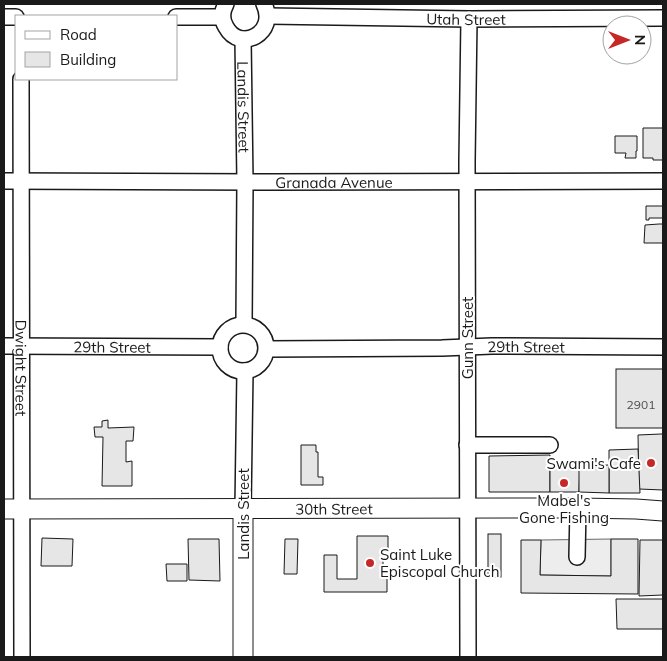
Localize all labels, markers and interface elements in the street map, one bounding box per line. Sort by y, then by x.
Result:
street label: Utah Street [426,9,506,29]
legend [15,15,178,80]
north arrow [602,15,652,65]
text: Road [60,25,97,44]
text: N [631,35,649,45]
text: Building [60,50,116,69]
street label: Landis Street [234,61,254,153]
street label: Granada Avenue [275,172,393,191]
street label: Gunn Street [458,297,477,379]
street label: Dwight Street [12,320,31,416]
street label: 29th Street [487,336,565,356]
street label: 29th Street [73,337,151,356]
house number: 2901 [627,397,655,412]
place label: Swami's Cafe [546,454,641,473]
marker: Swami's Cafe [645,457,657,469]
street label: Landis Street [234,468,253,560]
marker: Mabel's Gone Fishing [558,477,570,489]
place label: Mabel's Gone Fishing [519,491,609,527]
street label: 30th Street [295,499,373,518]
place label: Saint Luke Episcopal Church [380,545,499,581]
marker: Saint Luke Episcopal Church [364,557,376,569]

